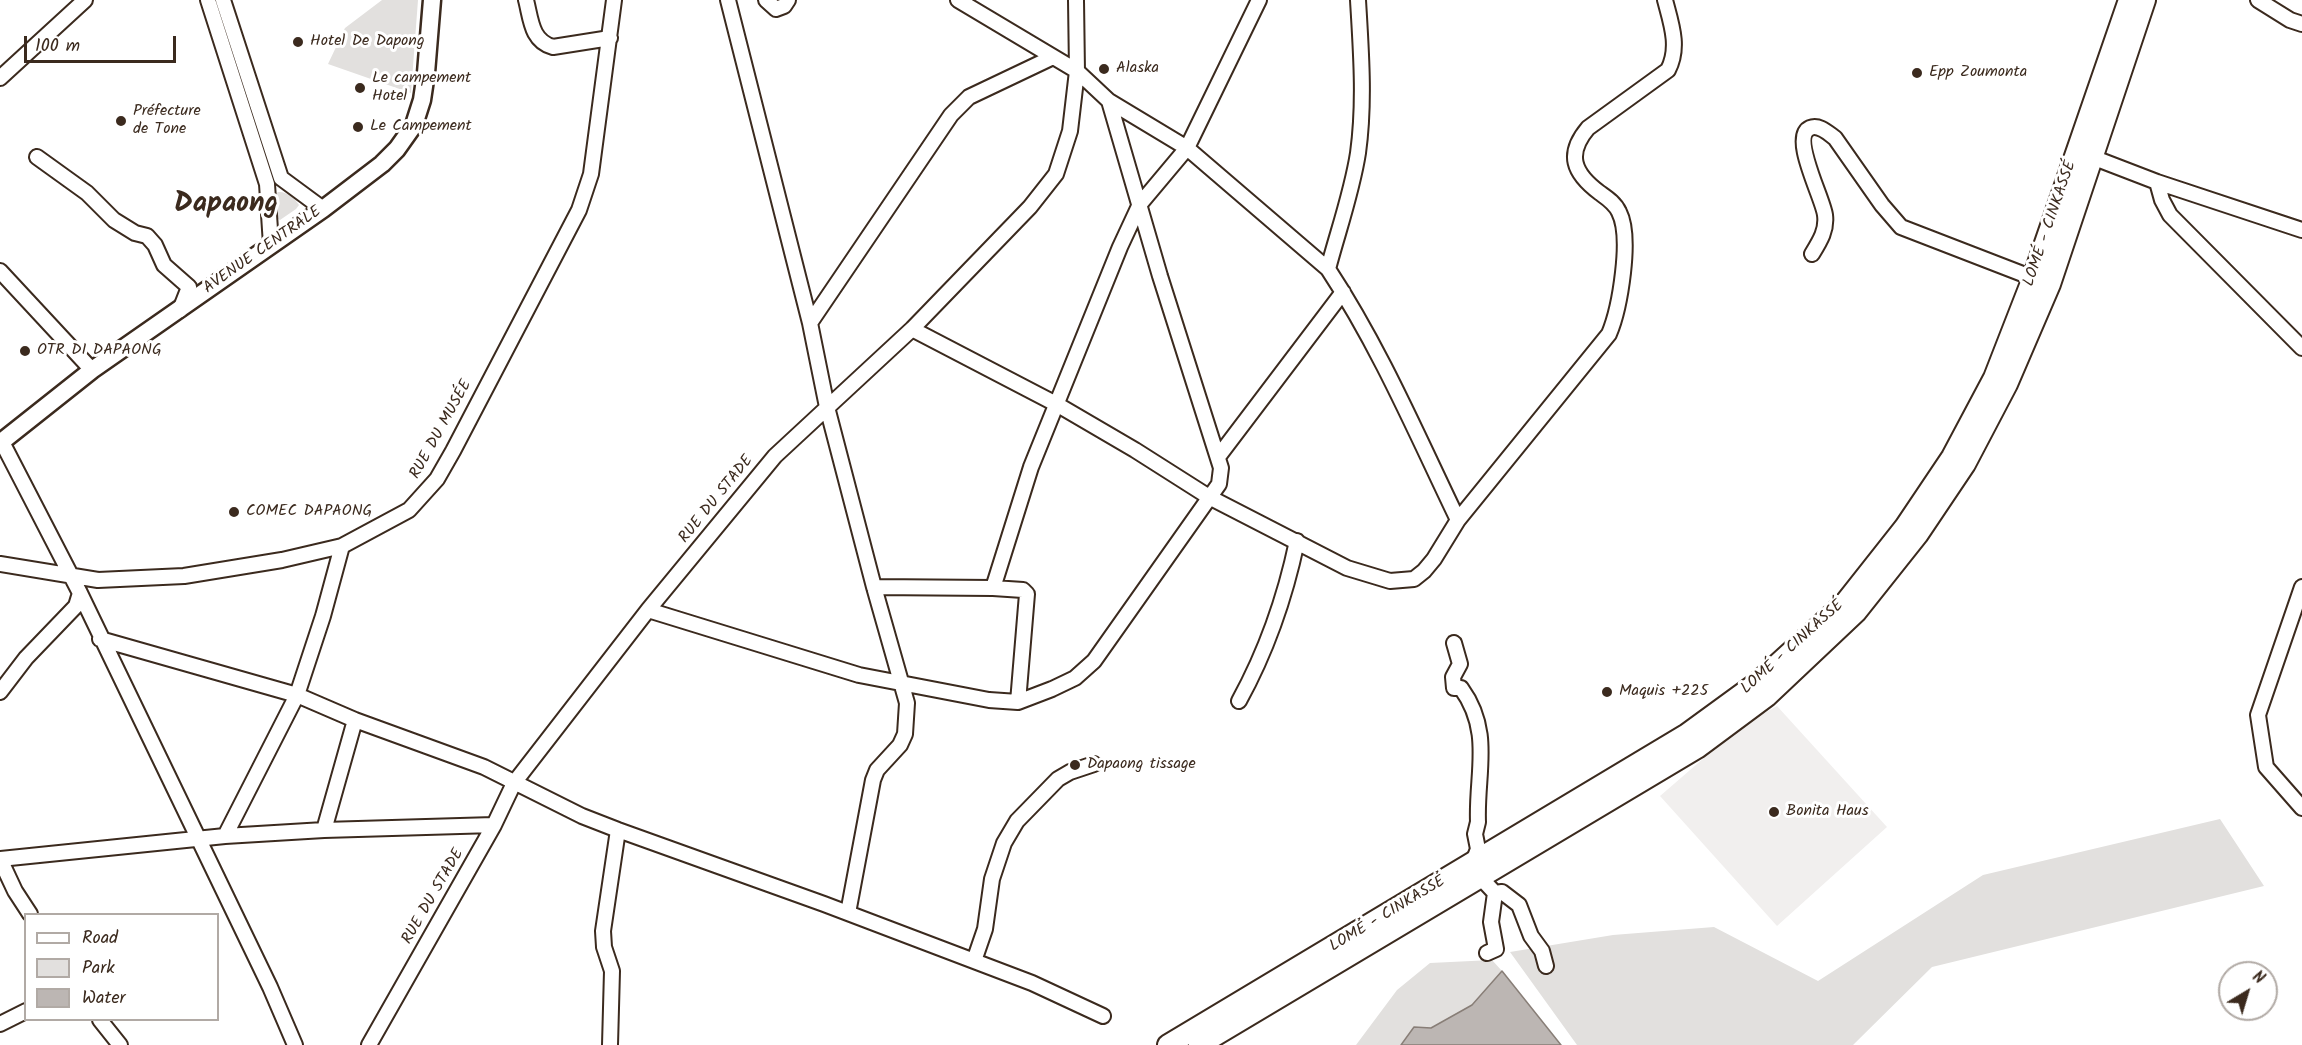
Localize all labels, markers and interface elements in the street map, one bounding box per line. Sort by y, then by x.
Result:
scale bar [27,24,178,62]
text: 100 m [35,32,80,61]
place label: Hotel De Dapong [310,32,424,52]
marker: Hotel De Dapong [291,35,305,49]
place label: Alaska [1116,59,1159,79]
marker: Alaska [1097,62,1111,76]
place label: Epp Zoumonta [1929,63,2027,83]
marker: Epp Zoumonta [1910,66,1924,80]
place label: Le campement Hotel [372,69,471,107]
marker: Le campement Hotel [353,81,367,95]
place label: Préfecture de Tone [133,102,201,140]
marker: Préfecture de Tone [114,114,128,128]
place label: Le Campement [370,117,472,137]
marker: Le Campement [351,120,365,134]
street label: LOMÉ - CINKASSÉ [2020,159,2082,289]
district label: Dapaong [174,189,278,223]
street label: AVENUE CENTRALE [200,203,326,299]
place label: OTR DI DAPAONG [37,341,162,361]
marker: OTR DI DAPAONG [18,344,32,358]
street label: RUE DU MUSÉE [407,377,477,483]
street label: RUE DU STADE [676,452,758,548]
place label: COMEC DAPAONG [246,502,372,522]
marker: COMEC DAPAONG [227,505,241,519]
street label: LOMÉ - CINKASSÉ [1738,597,1848,699]
place label: Maquis +225 [1619,682,1708,702]
marker: Maquis +225 [1600,685,1614,699]
place label: Dapaong tissage [1087,755,1196,775]
marker: Dapaong tissage [1068,758,1082,772]
place label: Bonita Haus [1786,802,1869,822]
marker: Bonita Haus [1767,805,1781,819]
street label: RUE DU STADE [399,846,469,948]
street label: LOMÉ - CINKASSÉ [1327,873,1449,957]
legend [24,913,219,1021]
text: Road [82,924,118,953]
text: Park [82,954,115,983]
north arrow [2218,961,2278,1021]
text: N [2246,965,2270,991]
text: Water [82,984,126,1013]

